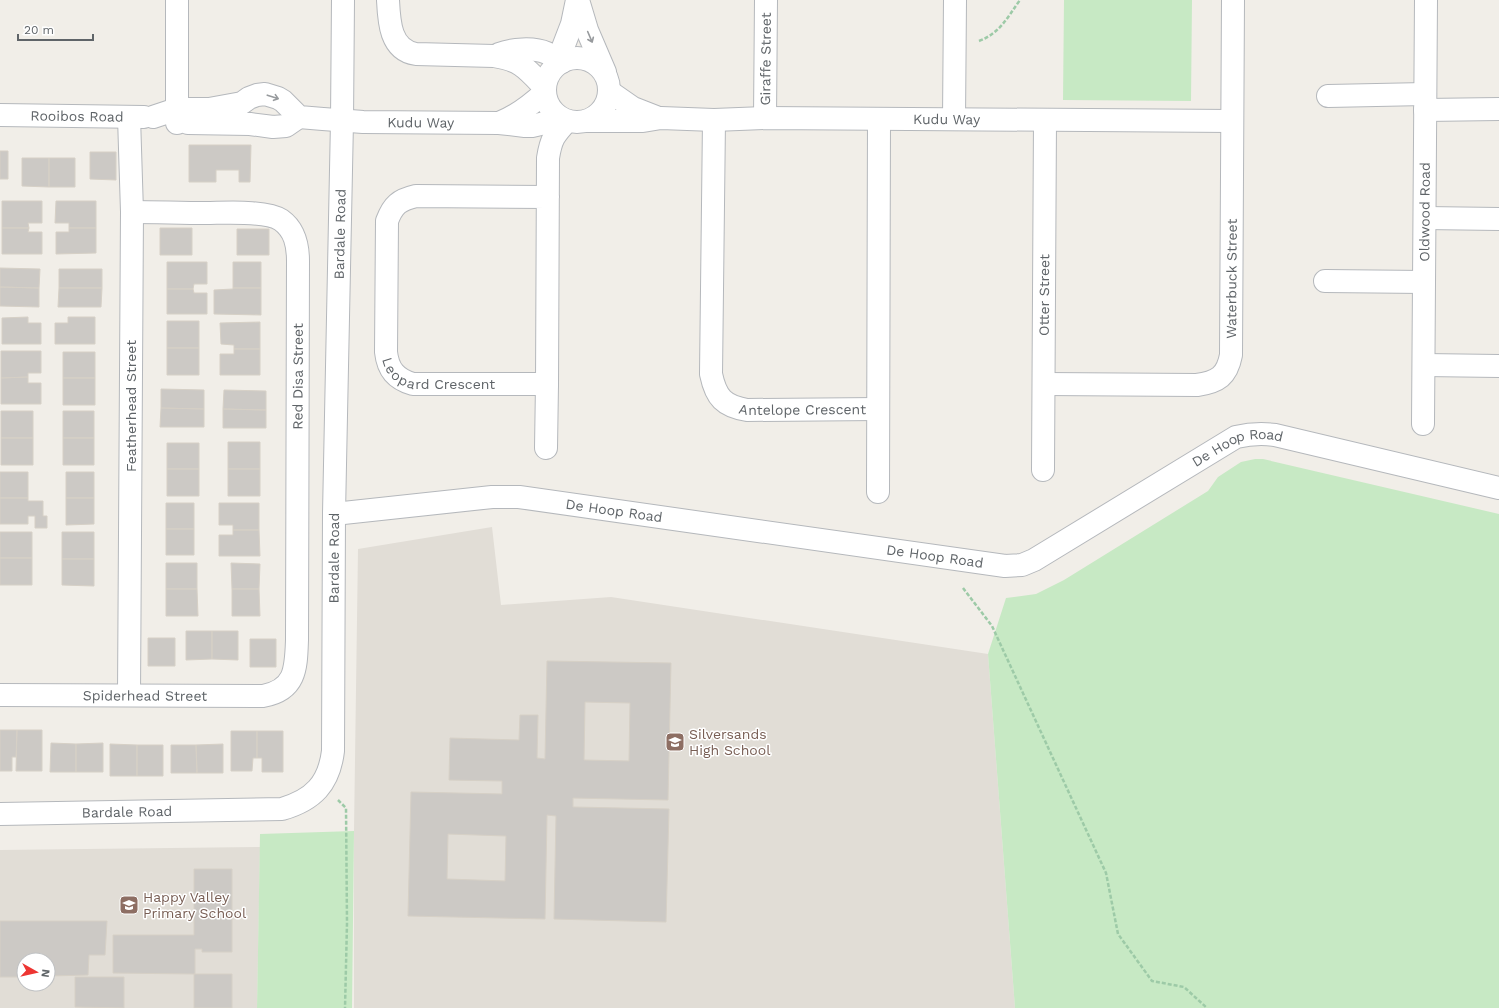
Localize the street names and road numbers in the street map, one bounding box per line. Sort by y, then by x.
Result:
street label: Giraffe Street [757,12,774,106]
street label: Rooibos Road [30,107,124,125]
street label: Kudu Way [913,111,981,127]
street label: Kudu Way [387,114,455,131]
street label: Oldwood Road [1416,162,1433,262]
street label: Bardale Road [331,189,349,280]
street label: Waterbuck Street [1223,219,1240,339]
street label: Otter Street [1036,254,1052,336]
street label: Red Disa Street [290,323,306,430]
street label: Featherhead Street [123,340,139,472]
street label: Leopard Crescent [379,355,495,392]
street label: Antelope Crescent [737,401,866,418]
street label: De Hoop Road [1189,426,1285,470]
street label: De Hoop Road [565,496,664,525]
street label: Bardale Road [326,513,342,603]
street label: De Hoop Road [885,541,984,571]
street label: Spiderhead Street [83,687,207,704]
street label: Bardale Road [82,803,172,821]

